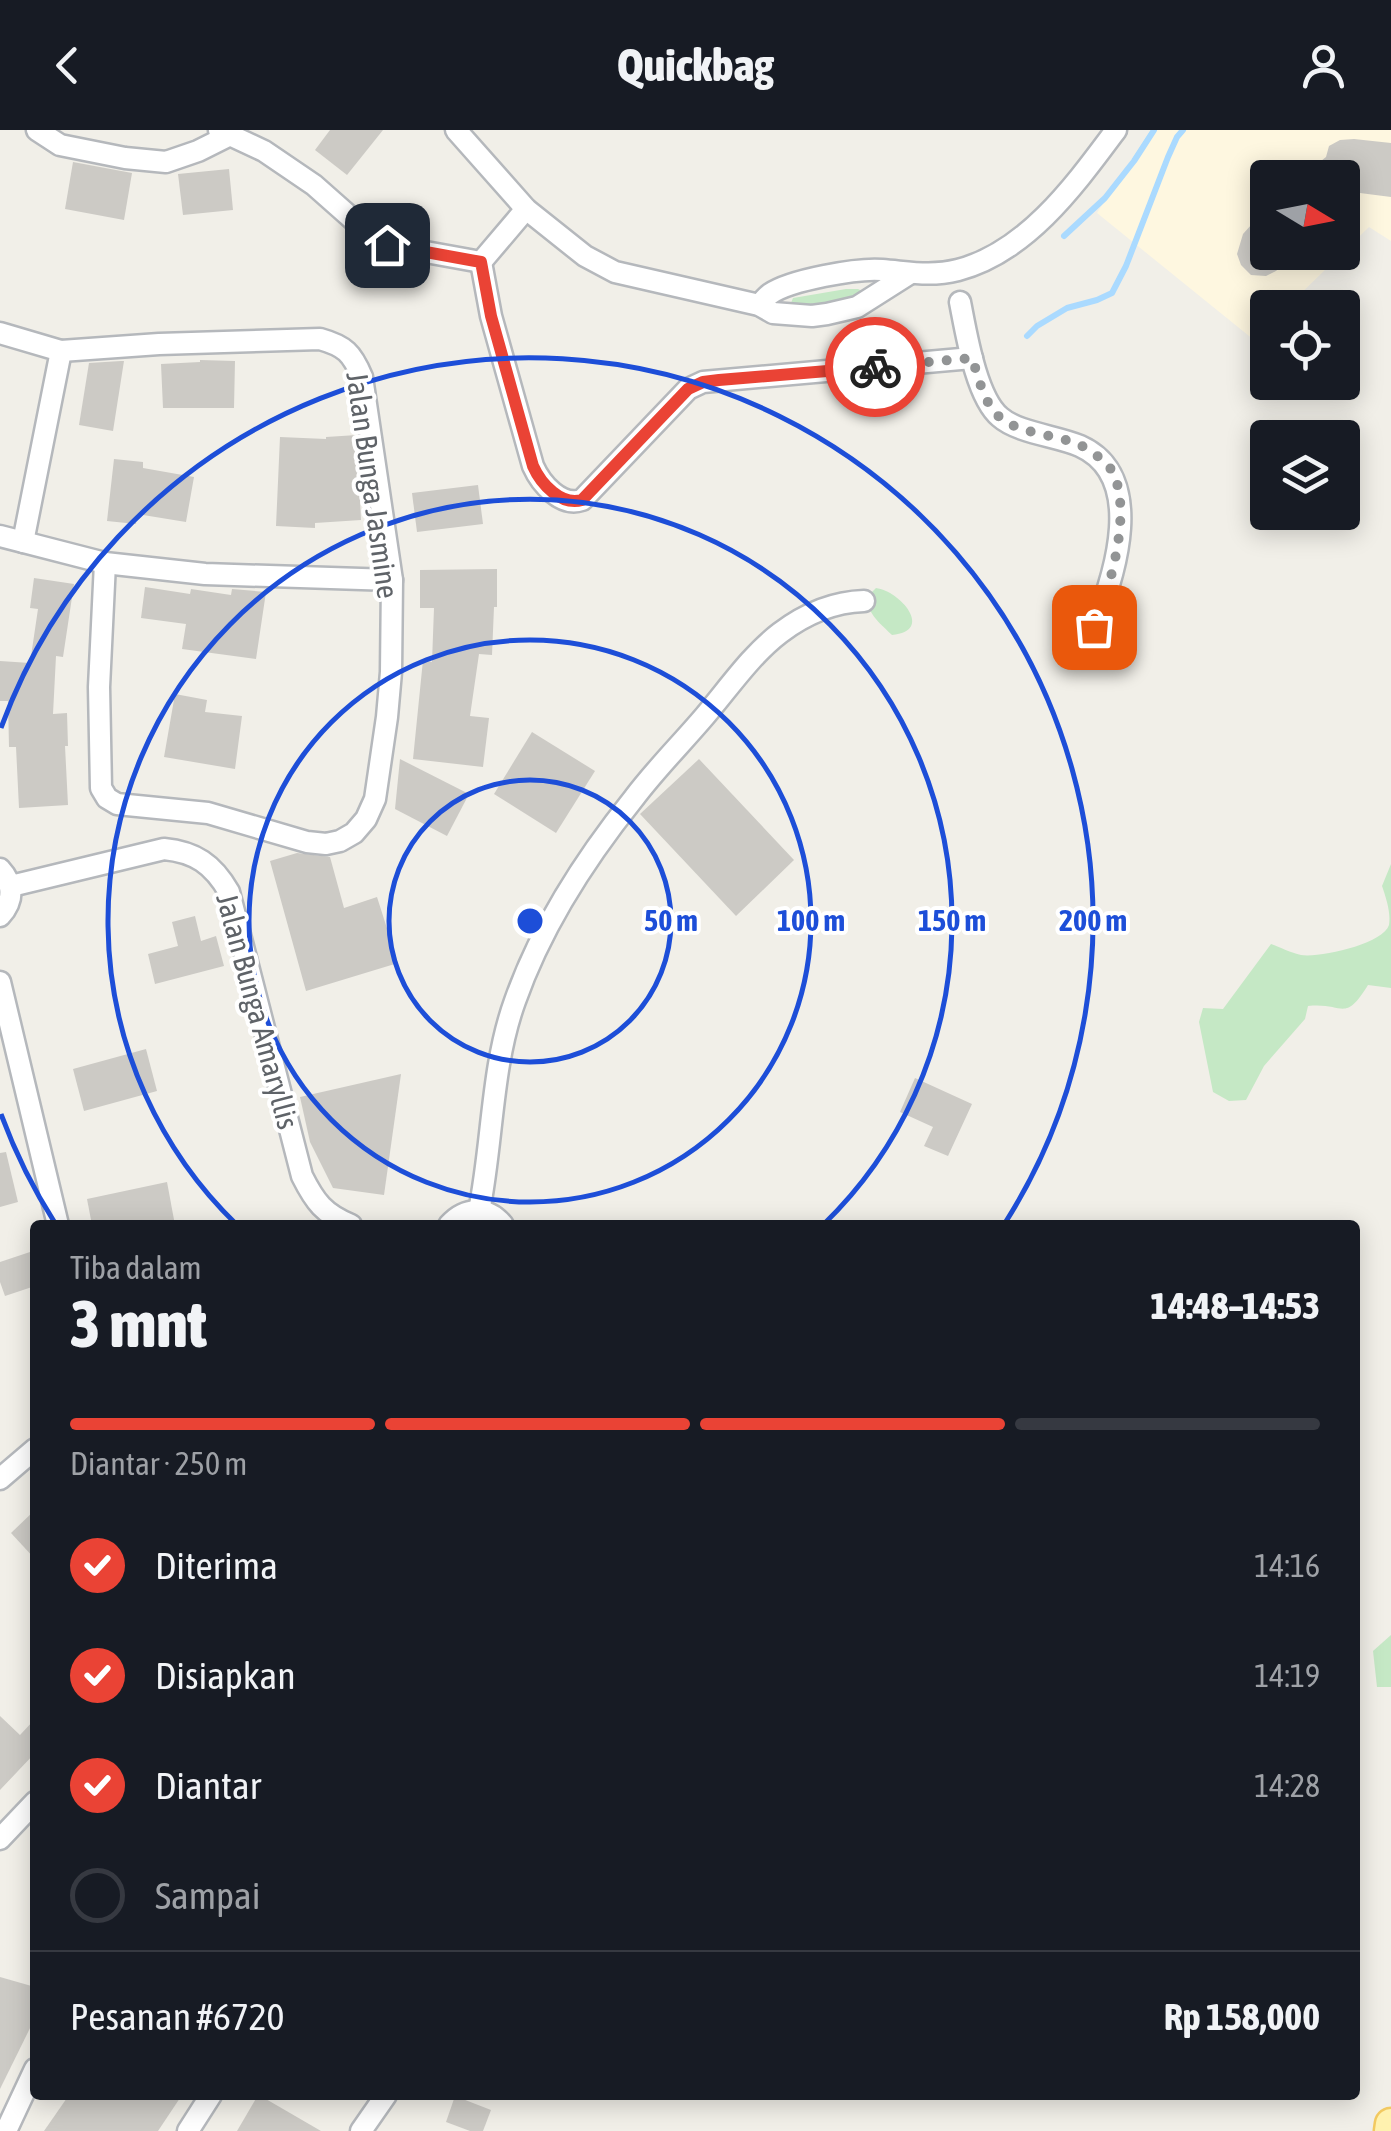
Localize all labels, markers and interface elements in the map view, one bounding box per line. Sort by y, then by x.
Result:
icon: back [40,38,95,93]
icon: person [1296,38,1351,93]
text: Quickbag [617,39,774,91]
north arrow [1250,160,1360,270]
map controls [1250,160,1360,530]
pin [345,203,430,288]
icon: home [360,218,415,273]
button: locate [1250,290,1360,400]
courier [825,317,925,417]
icon: bike [848,340,903,395]
street label: Jalan Bunga Jasmine [340,369,406,601]
button: layers [1250,420,1360,530]
pin [1052,585,1137,670]
icon: bag [1067,600,1122,655]
street label: Jalan Bunga Amaryllis [210,889,306,1133]
centre of rings [512,903,548,939]
text: 50 m [644,903,698,937]
text: 100 m [777,903,845,937]
text: 150 m [918,903,986,937]
text: 200 m [1059,903,1127,937]
text: Tiba dalam [70,1249,202,1286]
text: 14:48–14:53 [1150,1284,1320,1327]
text: 3 mnt [70,1286,207,1361]
text: Diantar · 250 m [70,1445,247,1482]
icon: check [70,1538,125,1593]
text: Diterima [155,1544,278,1587]
text: 14:16 [1254,1547,1320,1584]
icon: check [70,1648,125,1703]
text: Disiapkan [155,1654,296,1697]
text: 14:19 [1254,1657,1320,1694]
icon: check [70,1758,125,1813]
text: Diantar [155,1764,261,1807]
text: 14:28 [1254,1767,1320,1804]
text: Sampai [155,1874,260,1917]
text: Pesanan #6720 [70,1995,284,2038]
text: Rp 158,000 [1164,1995,1320,2038]

